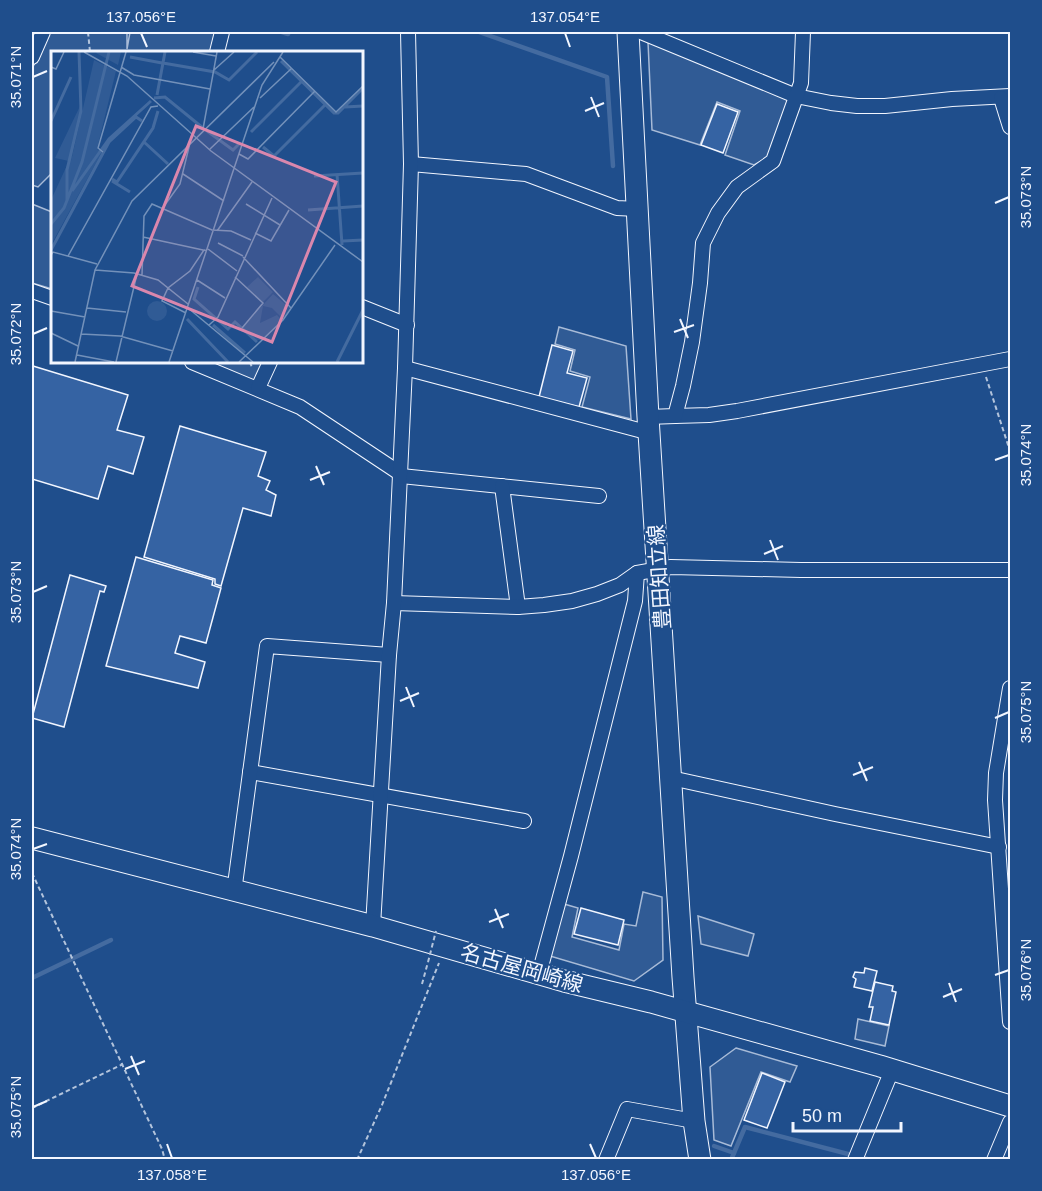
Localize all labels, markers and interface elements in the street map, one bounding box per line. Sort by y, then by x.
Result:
text: 137.056°E [106,8,176,25]
text: 137.054°E [530,8,600,25]
text: 35.071°N [7,46,24,108]
inset map [51,51,363,363]
text: 35.073°N [1017,166,1034,228]
text: 35.072°N [7,303,24,365]
text: 35.074°N [1017,424,1034,486]
street label: 豊田知立線 [644,524,674,630]
text: 35.073°N [7,561,24,623]
text: 35.075°N [1017,681,1034,743]
text: 35.074°N [7,818,24,880]
text: 35.076°N [1017,939,1034,1001]
street label: 名古屋岡崎線 [458,940,586,996]
text: 35.075°N [7,1076,24,1138]
scale bar [793,1095,901,1133]
text: 50 m [802,1106,842,1126]
text: 137.058°E [137,1166,207,1183]
text: 137.056°E [561,1166,631,1183]

